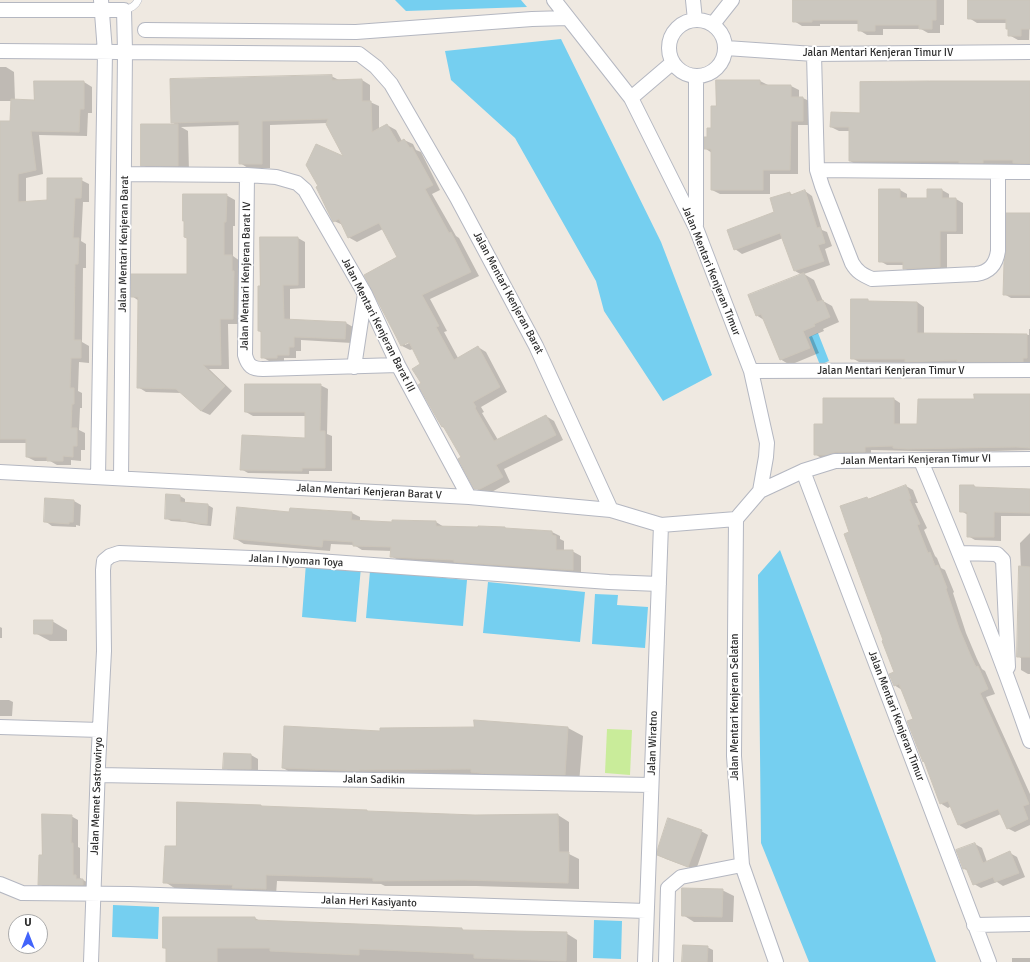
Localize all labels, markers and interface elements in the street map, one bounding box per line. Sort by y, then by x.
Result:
street label: Jalan Mentari Kenjeran Timur IV [803,46,953,60]
street label: Jalan Mentari Kenjeran Barat [116,175,132,313]
street label: Jalan Mentari Kenjeran Barat IV [238,201,254,351]
street label: Jalan Mentari Kenjeran Timur [679,204,743,338]
street label: Jalan Mentari Kenjeran Barat [470,229,546,357]
street label: Jalan Mentari Kenjeran Barat III [338,256,418,394]
street label: Jalan Mentari Kenjeran Timur V [817,364,965,378]
street label: Jalan Mentari Kenjeran Timur VI [841,452,991,468]
street label: Jalan Mentari Kenjeran Barat V [296,482,442,502]
street label: Jalan I Nyoman Toya [248,552,344,570]
street label: Jalan Mentari Kenjeran Selatan [728,633,742,781]
street label: Jalan Mentari Kenjeran Timur [865,649,927,783]
street label: Jalan Wiratno [645,710,661,776]
street label: Jalan Memet Sastrowiryo [88,737,106,855]
street label: Jalan Sadikin [343,773,405,787]
street label: Jalan Heri Kasiyanto [321,894,417,910]
north arrow [8,914,48,954]
text: U [24,916,32,929]

